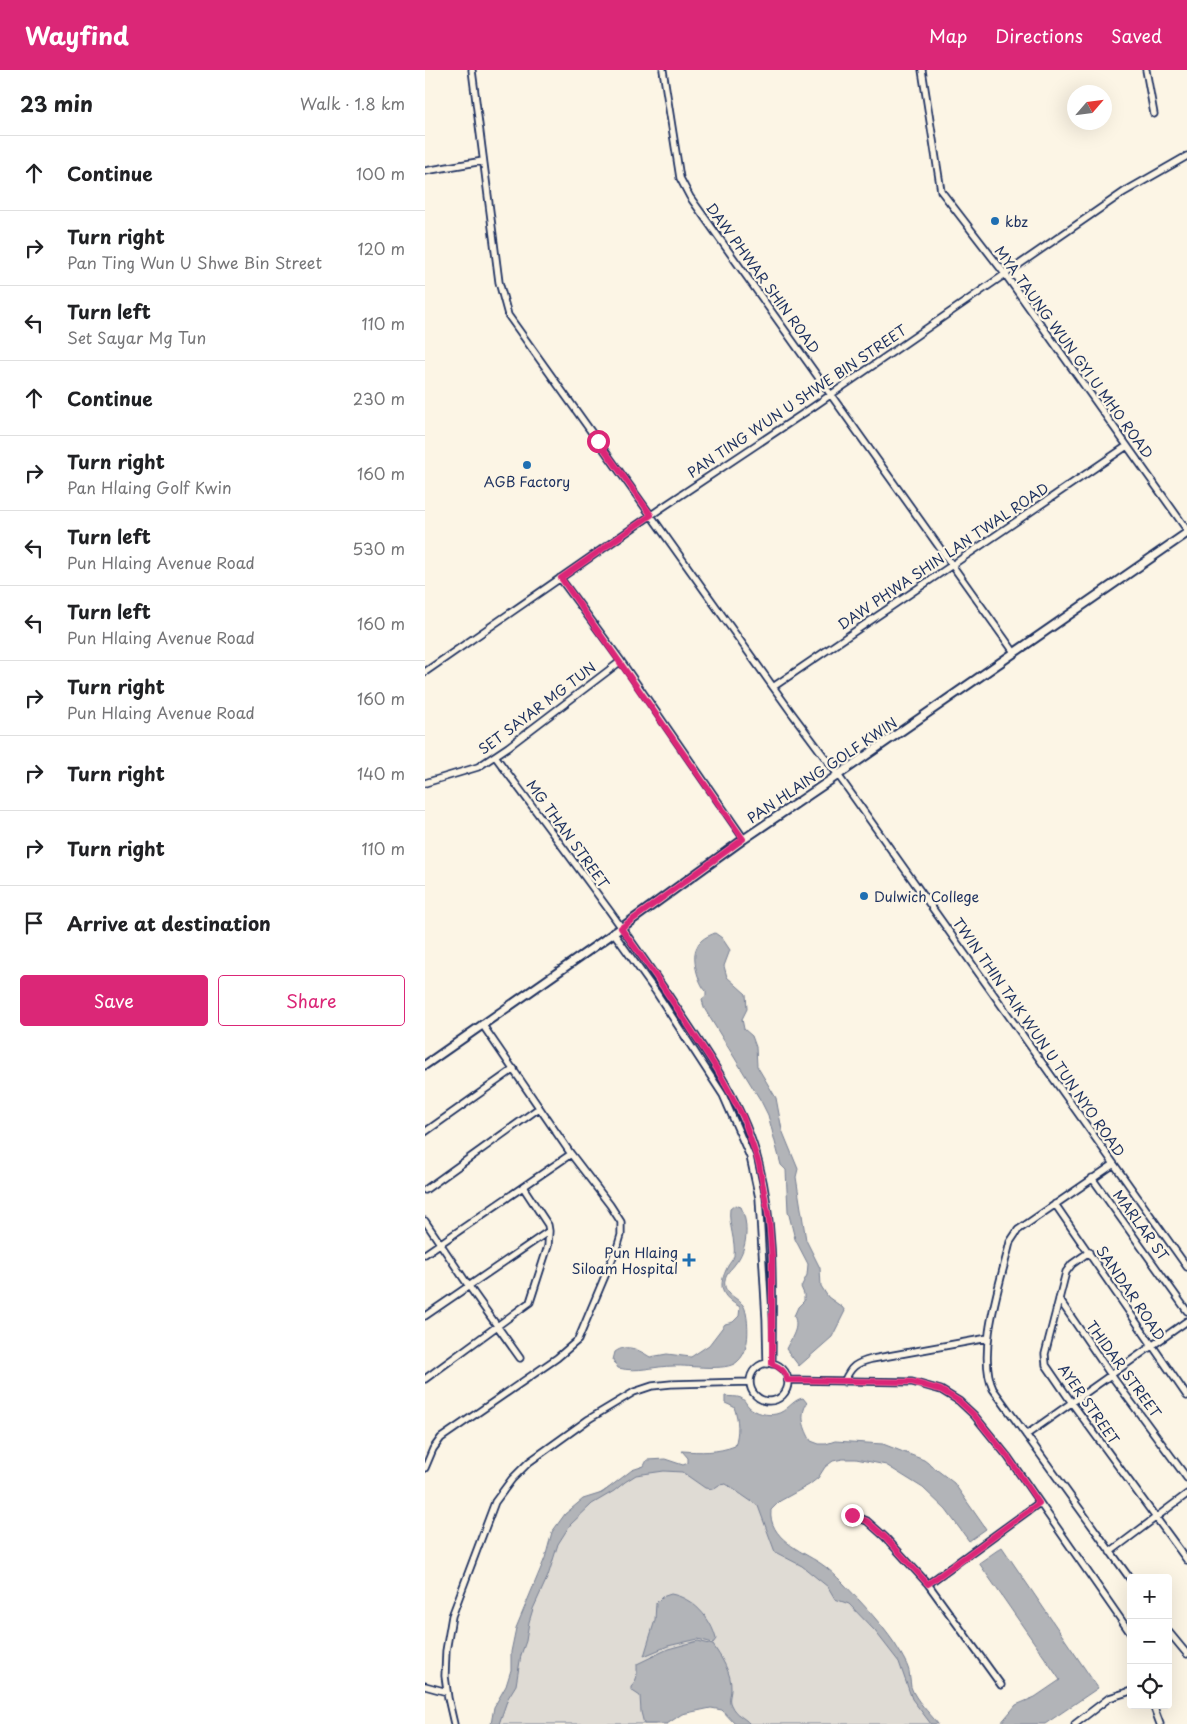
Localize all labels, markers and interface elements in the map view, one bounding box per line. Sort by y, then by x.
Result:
text: Wayfind [25,17,129,53]
text: Map [929,22,967,49]
text: Directions [995,22,1083,49]
text: Saved [1111,22,1162,49]
north arrow [1067,85,1112,130]
text: 23 min [20,87,93,119]
text: Walk · 1.8 km [300,91,405,115]
icon: ahead [20,159,48,187]
text: Continue [67,159,153,187]
text: 100 m [356,161,405,185]
street label: DAW PHWAR SHIN ROAD [701,198,825,358]
place label: kbz [1005,211,1028,232]
marker: kbz [989,215,1001,227]
text: Turn right [67,222,165,250]
icon: right [20,234,48,262]
text: 120 m [358,236,405,260]
street label: MYA TAUNG WUN GYI U MHO ROAD [990,241,1158,463]
text: Pan Ting Wun U Shwe Bin Street [67,250,322,274]
text: Turn left [67,297,151,325]
icon: left [20,309,48,337]
text: 110 m [362,311,405,335]
street label: PAN TING WUN U SHWE BIN STREET [683,319,911,483]
text: Set Sayar Mg Tun [67,325,206,349]
icon: ahead [20,384,48,412]
text: Continue [67,384,153,412]
text: 230 m [353,386,405,410]
route start [587,430,610,453]
text: Turn right [67,447,165,475]
icon: right [20,459,48,487]
marker: AGB Factory [521,459,533,471]
text: 160 m [357,461,405,485]
place label: AGB Factory [484,471,570,492]
text: Pan Hlaing Golf Kwin [67,475,232,499]
street label: DAW PHWA SHIN LAN TWAL ROAD [833,477,1053,635]
text: Turn left [67,522,151,550]
icon: left [20,534,48,562]
text: 530 m [352,536,405,560]
text: Pun Hlaing Avenue Road [67,550,255,574]
text: Turn left [67,597,151,625]
icon: left [20,609,48,637]
text: 160 m [357,611,405,635]
text: Pun Hlaing Avenue Road [67,625,255,649]
street label: SET SAYAR MG TUN [474,657,600,759]
text: Turn right [67,672,165,700]
icon: right [20,684,48,712]
text: 160 m [357,686,405,710]
text: Pun Hlaing Avenue Road [67,700,255,724]
street label: PAN HLAING GOLF KWIN [743,712,901,828]
icon: right [20,759,48,787]
text: Turn right [67,759,165,787]
text: 140 m [357,761,405,785]
street label: MG THAN STREET [521,775,615,893]
icon: right [20,834,48,862]
text: Turn right [67,834,165,862]
text: 110 m [362,836,405,860]
place label: Dulwich College [874,886,980,907]
marker: Dulwich College [858,890,870,902]
icon: arrive [20,909,48,937]
text: Arrive at destination [67,909,271,937]
street label: TWIN THIN TAIK WUN U TUN NYO ROAD [948,913,1130,1161]
button: Save [20,975,208,1026]
button: Share [218,975,405,1026]
street label: MARLAR ST [1108,1185,1174,1265]
street label: SANDAR ROAD [1091,1241,1171,1345]
place label: Pun Hlaing Siloam Hospital [571,1242,678,1279]
marker: Pun Hlaing Siloam Hospital [682,1253,696,1267]
street label: THIDAR STREET [1082,1316,1167,1422]
street label: AYER STREET [1053,1360,1125,1449]
route end [841,1504,864,1527]
map controls [1127,1574,1172,1709]
button: + [1127,1574,1172,1619]
button: − [1127,1619,1172,1664]
button: locate [1127,1664,1172,1709]

